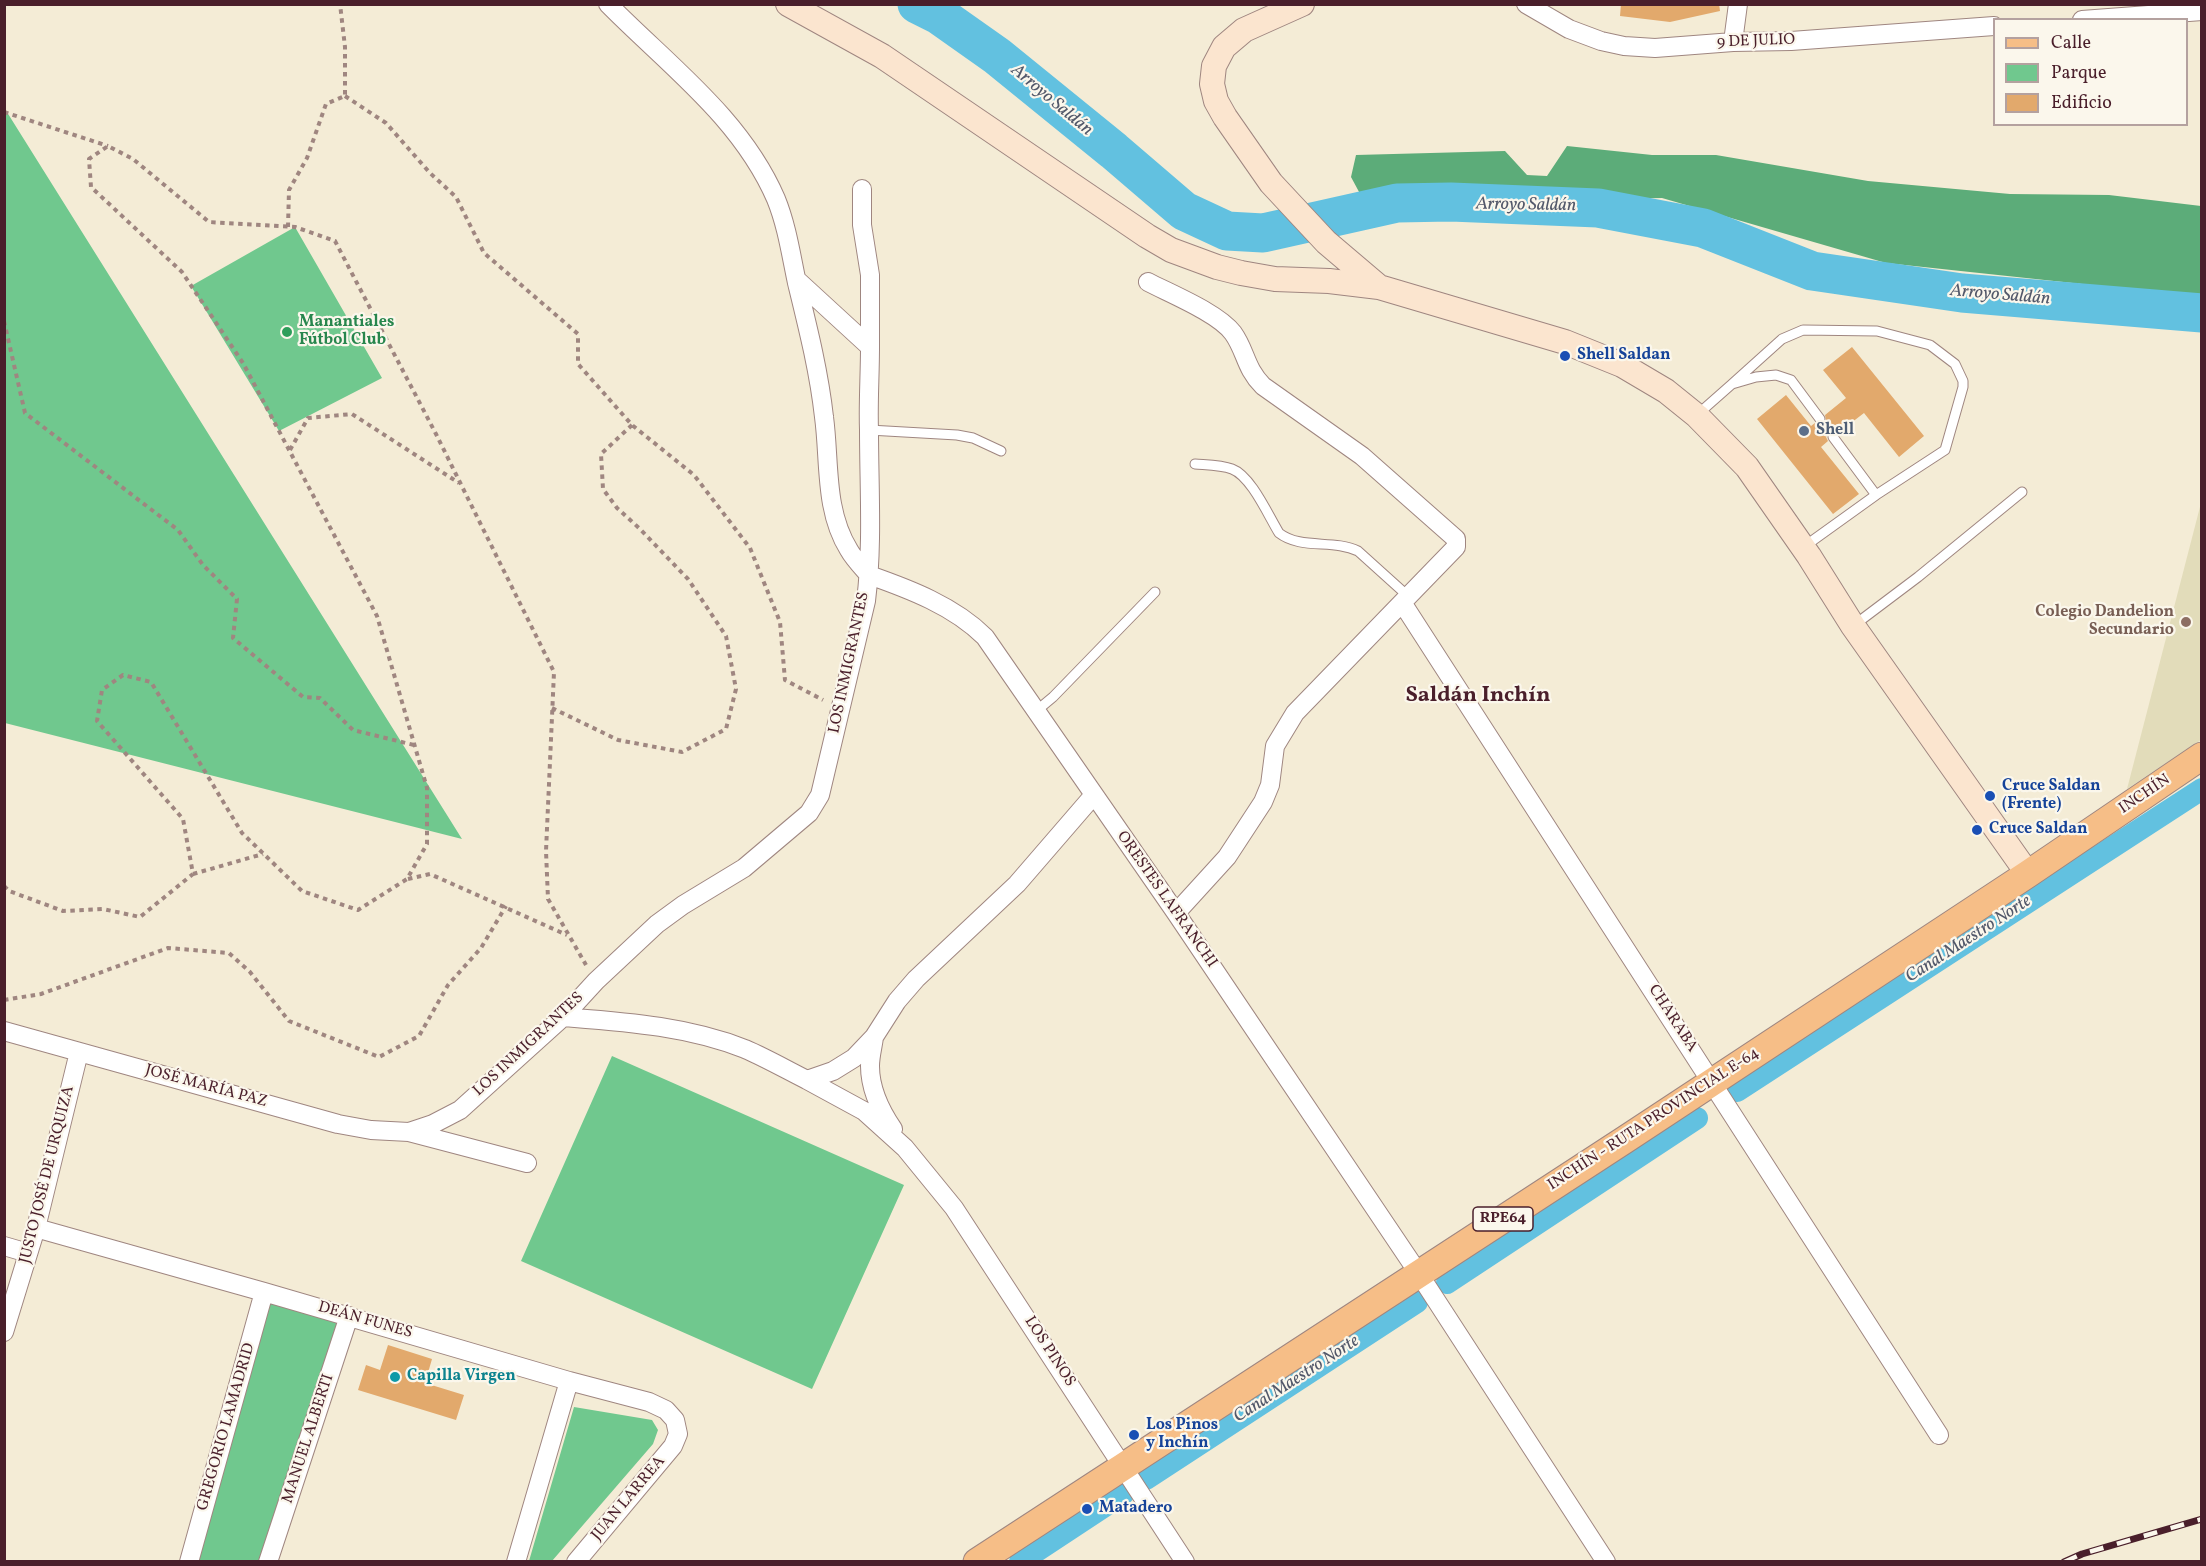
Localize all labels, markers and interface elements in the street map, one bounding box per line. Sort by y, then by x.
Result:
legend [1993,18,2188,126]
street label: 9 DE JULIO [1716,31,1796,53]
text: Calle [2051,31,2091,56]
water label: Arroyo Saldán [1006,60,1096,142]
text: Parque [2051,61,2106,86]
text: Edificio [2051,91,2112,116]
water label: Arroyo Saldán [1476,194,1576,218]
water label: Arroyo Saldán [1949,281,2051,311]
place label: Manantiales Fútbol Club [299,313,394,351]
marker: Manantiales Fútbol Club [280,325,294,339]
place label: Shell Saldan [1577,346,1670,366]
marker: Shell Saldan [1558,349,1572,363]
place label: Shell [1816,421,1854,441]
marker: Shell [1797,424,1811,438]
street label: LOS INMIGRANTES [826,591,874,735]
place label: Colegio Dandelion Secundario [2035,603,2174,641]
marker: Colegio Dandelion Secundario [2179,615,2193,629]
district label: Saldán Inchín [1405,684,1551,710]
street label: INCHÍN [2116,771,2174,819]
place label: Cruce Saldan (Frente) [2002,777,2101,815]
marker: Cruce Saldan (Frente) [1983,789,1997,803]
place label: Cruce Saldan [1989,820,2088,840]
marker: Cruce Saldan [1970,823,1984,837]
street label: ORESTES LAFRANCHI [1112,828,1220,972]
water label: Canal Maestro Norte [1902,891,2036,989]
street label: CHARABA [1643,982,1701,1056]
street label: LOS INMIGRANTES [470,989,588,1101]
street label: INCHÍN - RUTA PROVINCIAL E-64 [1545,1044,1763,1196]
street label: JOSÉ MARÍA PAZ [143,1061,269,1113]
street label: JUSTO JOSÉ DE URQUIZA [17,1084,79,1266]
road number: RPE64 [1473,1207,1533,1231]
street label: DEÁN FUNES [315,1298,415,1344]
street label: LOS PINOS [1019,1313,1079,1391]
water label: Canal Maestro Norte [1230,1331,1364,1429]
street label: GREGORIO LAMADRID [194,1341,260,1513]
place label: Capilla Virgen [407,1367,516,1387]
marker: Capilla Virgen [388,1370,402,1384]
street label: MANUEL ALBERTI [279,1372,339,1506]
place label: Los Pinos y Inchín [1146,1416,1218,1454]
marker: Los Pinos y Inchín [1127,1428,1141,1442]
street label: JUAN LARREA [588,1453,670,1545]
place label: Matadero [1099,1499,1172,1519]
marker: Matadero [1080,1502,1094,1516]

